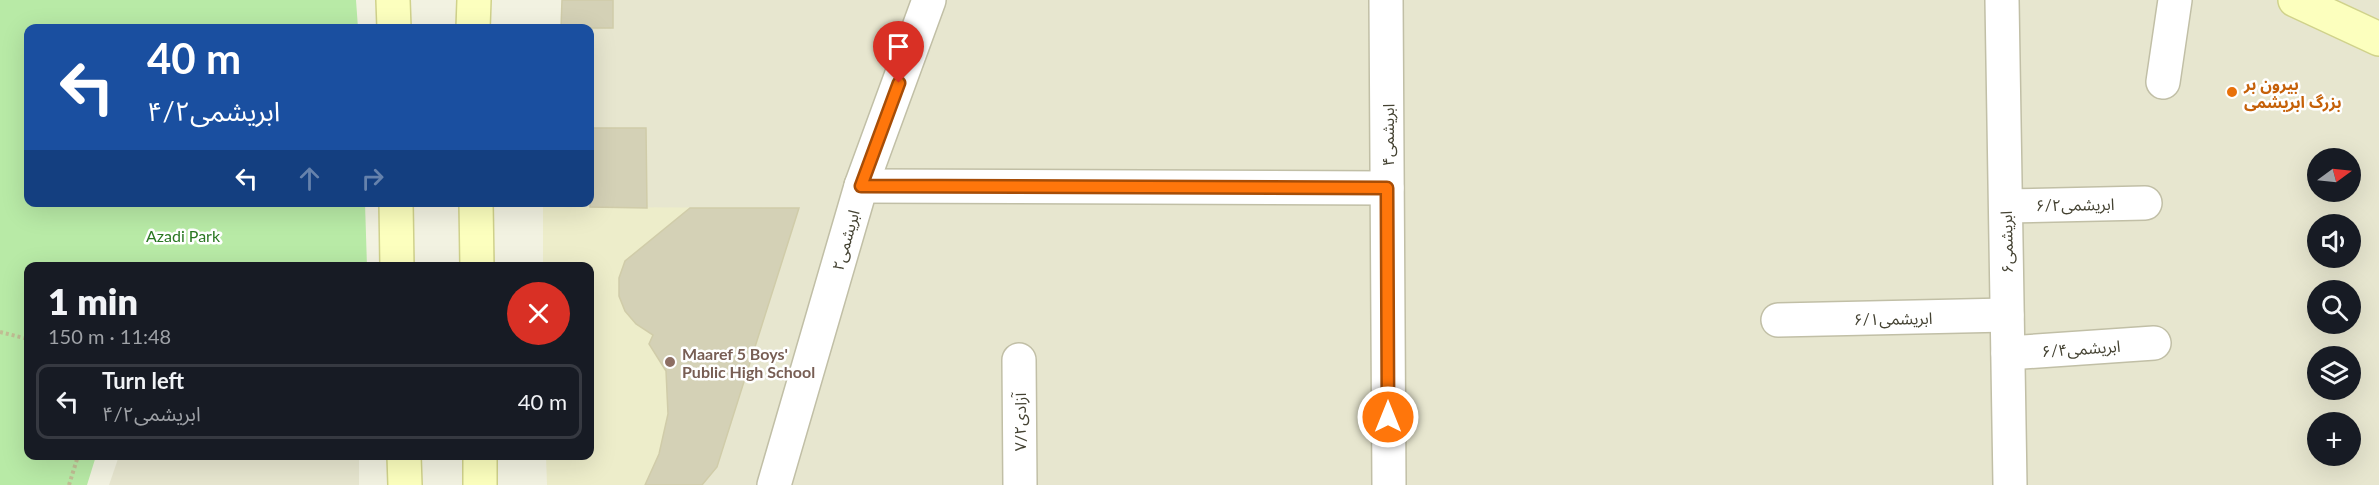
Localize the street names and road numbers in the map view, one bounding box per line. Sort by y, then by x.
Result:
street label: ابریشمی۴ [1378,104,1398,166]
street label: ۶/۲ابریشمی [2035,194,2115,215]
street label: ابریشمی۲ [827,207,864,273]
street label: ابریشمی۶ [1996,211,2017,273]
street label: ۶/۱ابریشمی [1853,308,1933,329]
street label: ۶/۴ابریشمی [2041,336,2121,361]
street label: ۷/۲آزادی [1010,391,1030,451]

